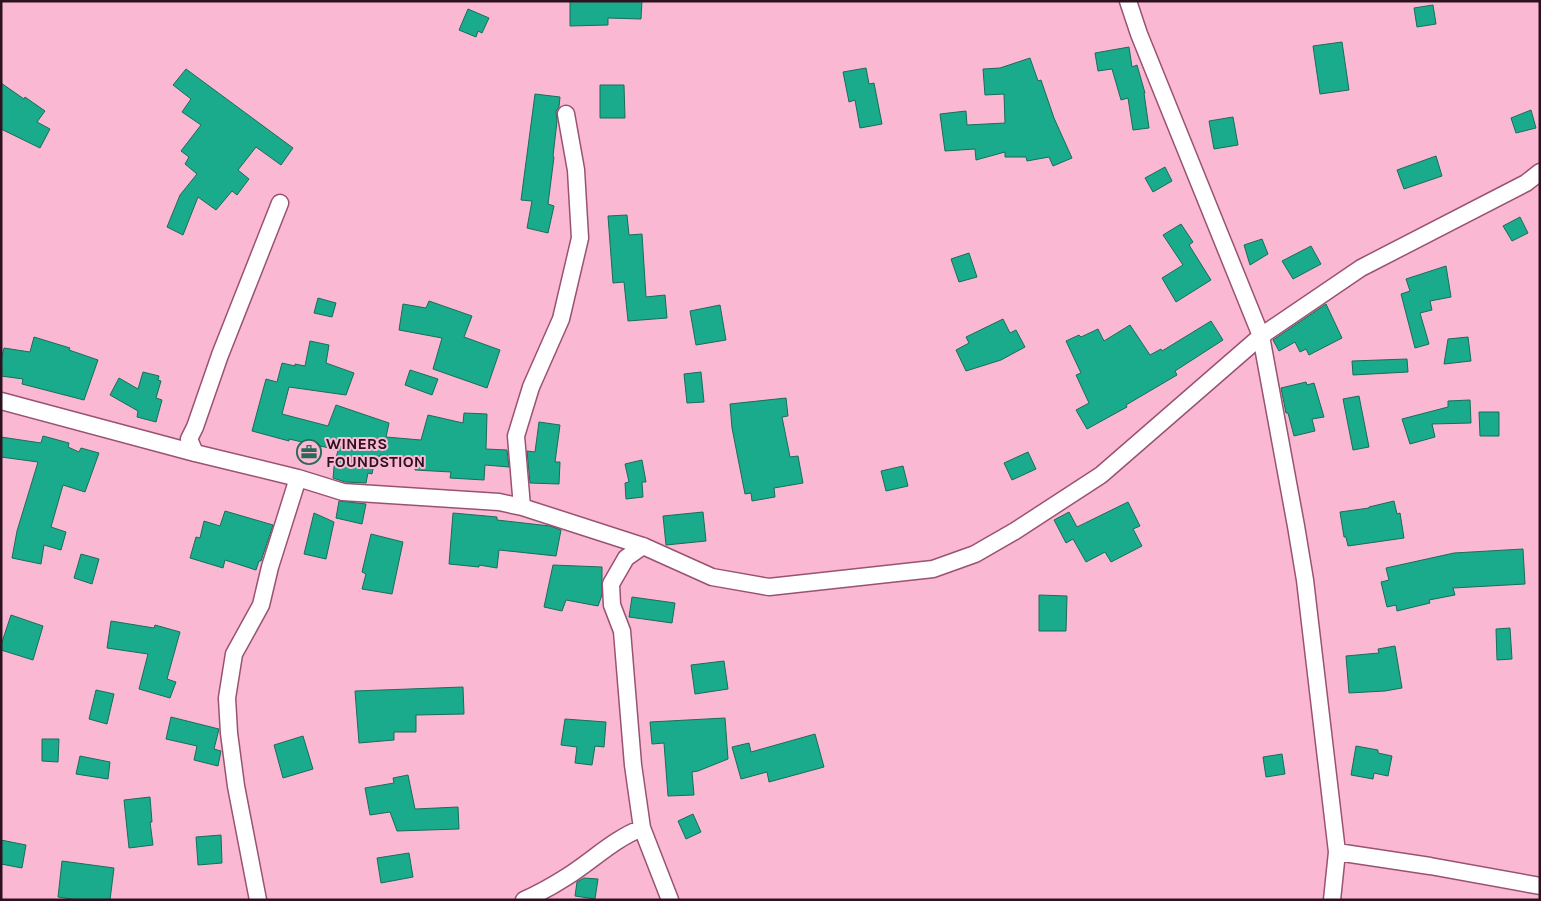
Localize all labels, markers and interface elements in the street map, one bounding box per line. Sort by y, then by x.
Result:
place label: WINERS FOUNDSTION [326,434,425,471]
office icon: WINERS FOUNDSTION [296,439,322,465]

